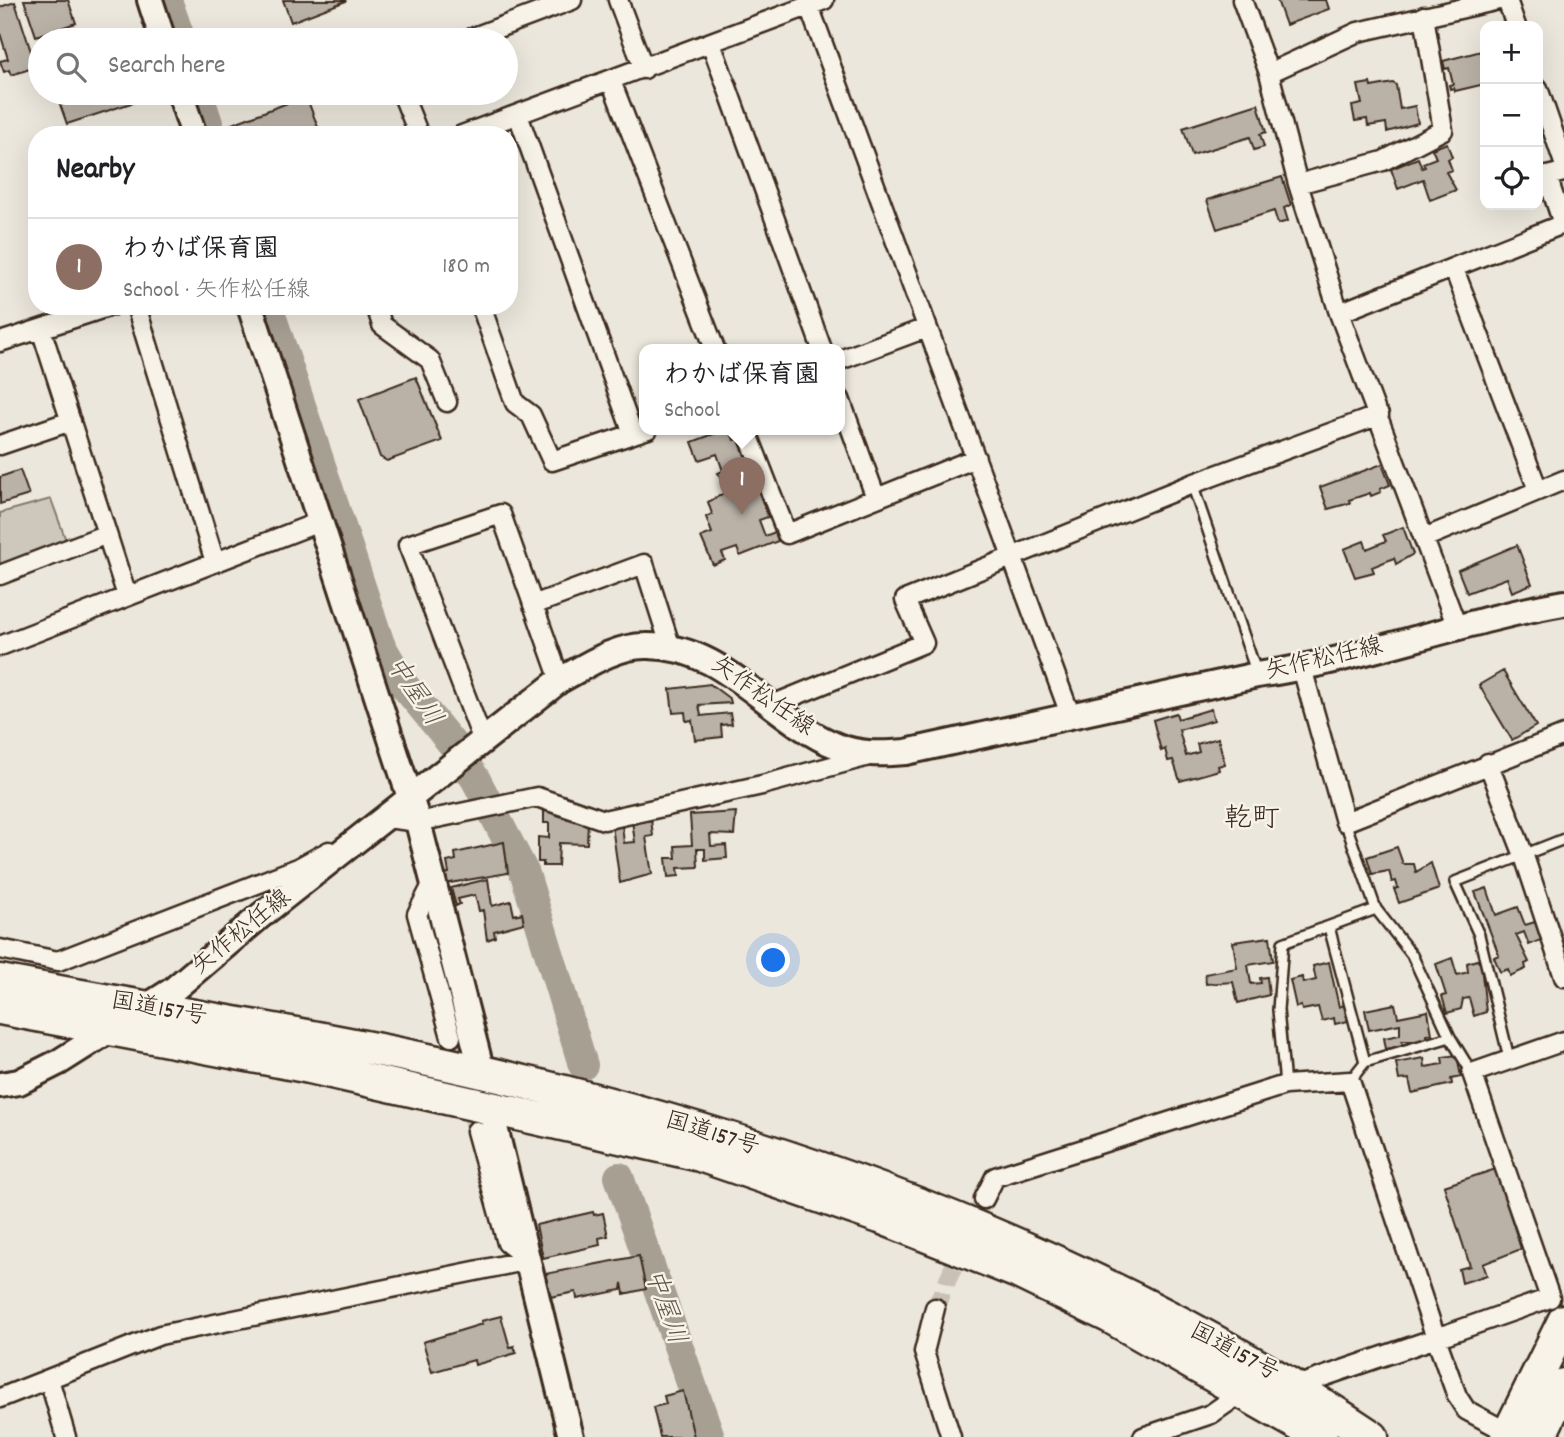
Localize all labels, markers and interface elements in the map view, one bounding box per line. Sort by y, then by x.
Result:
map controls [1480,21,1543,210]
button: + [1480,21,1543,84]
search box [28,28,518,105]
icon: search [52,48,90,86]
text: Search here [108,48,226,85]
button: − [1480,84,1543,147]
button: locate [1480,147,1543,210]
text: Nearby [56,150,134,193]
text: わかば保育園 [123,232,279,269]
text: 1 [76,251,82,284]
text: 180 m [442,251,490,284]
text: School · 矢作松任線 [123,275,310,308]
popup [639,344,845,435]
text: わかば保育園 [664,358,820,395]
text: School [664,395,720,428]
pin: 1 [719,457,765,515]
street label: 矢作松任線 [1262,630,1386,690]
water label: 中屋川 [376,649,450,735]
street label: 矢作松任線 [703,649,821,745]
district label: 乾町 [1224,801,1280,841]
street label: 矢作松任線 [185,882,299,984]
your location [756,943,790,977]
street label: 国道157号 [108,985,210,1035]
street label: 国道157号 [660,1104,764,1166]
water label: 中屋川 [634,1264,694,1350]
street label: 国道157号 [1183,1315,1285,1391]

